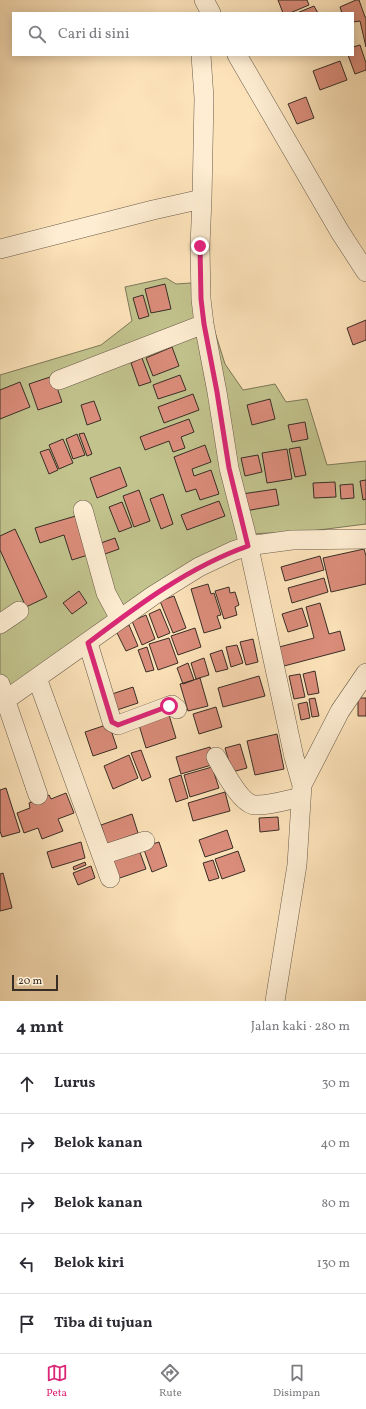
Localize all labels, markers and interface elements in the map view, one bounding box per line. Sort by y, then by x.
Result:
search box [12,12,354,56]
icon: search [26,23,48,45]
text: Cari di sini [58,24,129,45]
route end [191,237,209,255]
route start [160,697,178,715]
scale bar [12,973,58,992]
text: 20 m [18,974,42,989]
text: 4 mnt [16,1016,64,1039]
text: Jalan kaki · 280 m [251,1018,350,1036]
icon: ahead [16,1073,38,1095]
text: Lurus [54,1073,95,1094]
text: 30 m [322,1075,350,1093]
icon: right [16,1133,38,1155]
text: Belok kanan [54,1133,143,1154]
text: 40 m [321,1135,350,1153]
icon: right [16,1193,38,1215]
text: Belok kanan [54,1193,143,1214]
text: 80 m [321,1195,350,1213]
icon: left [16,1253,38,1275]
text: Belok kiri [54,1253,124,1274]
text: 130 m [317,1255,350,1273]
icon: arrive [16,1313,38,1335]
text: Tiba di tujuan [54,1313,153,1334]
tab: Peta [46,1362,68,1401]
tab: Rute [159,1362,182,1401]
tab: Disimpan [273,1362,320,1401]

